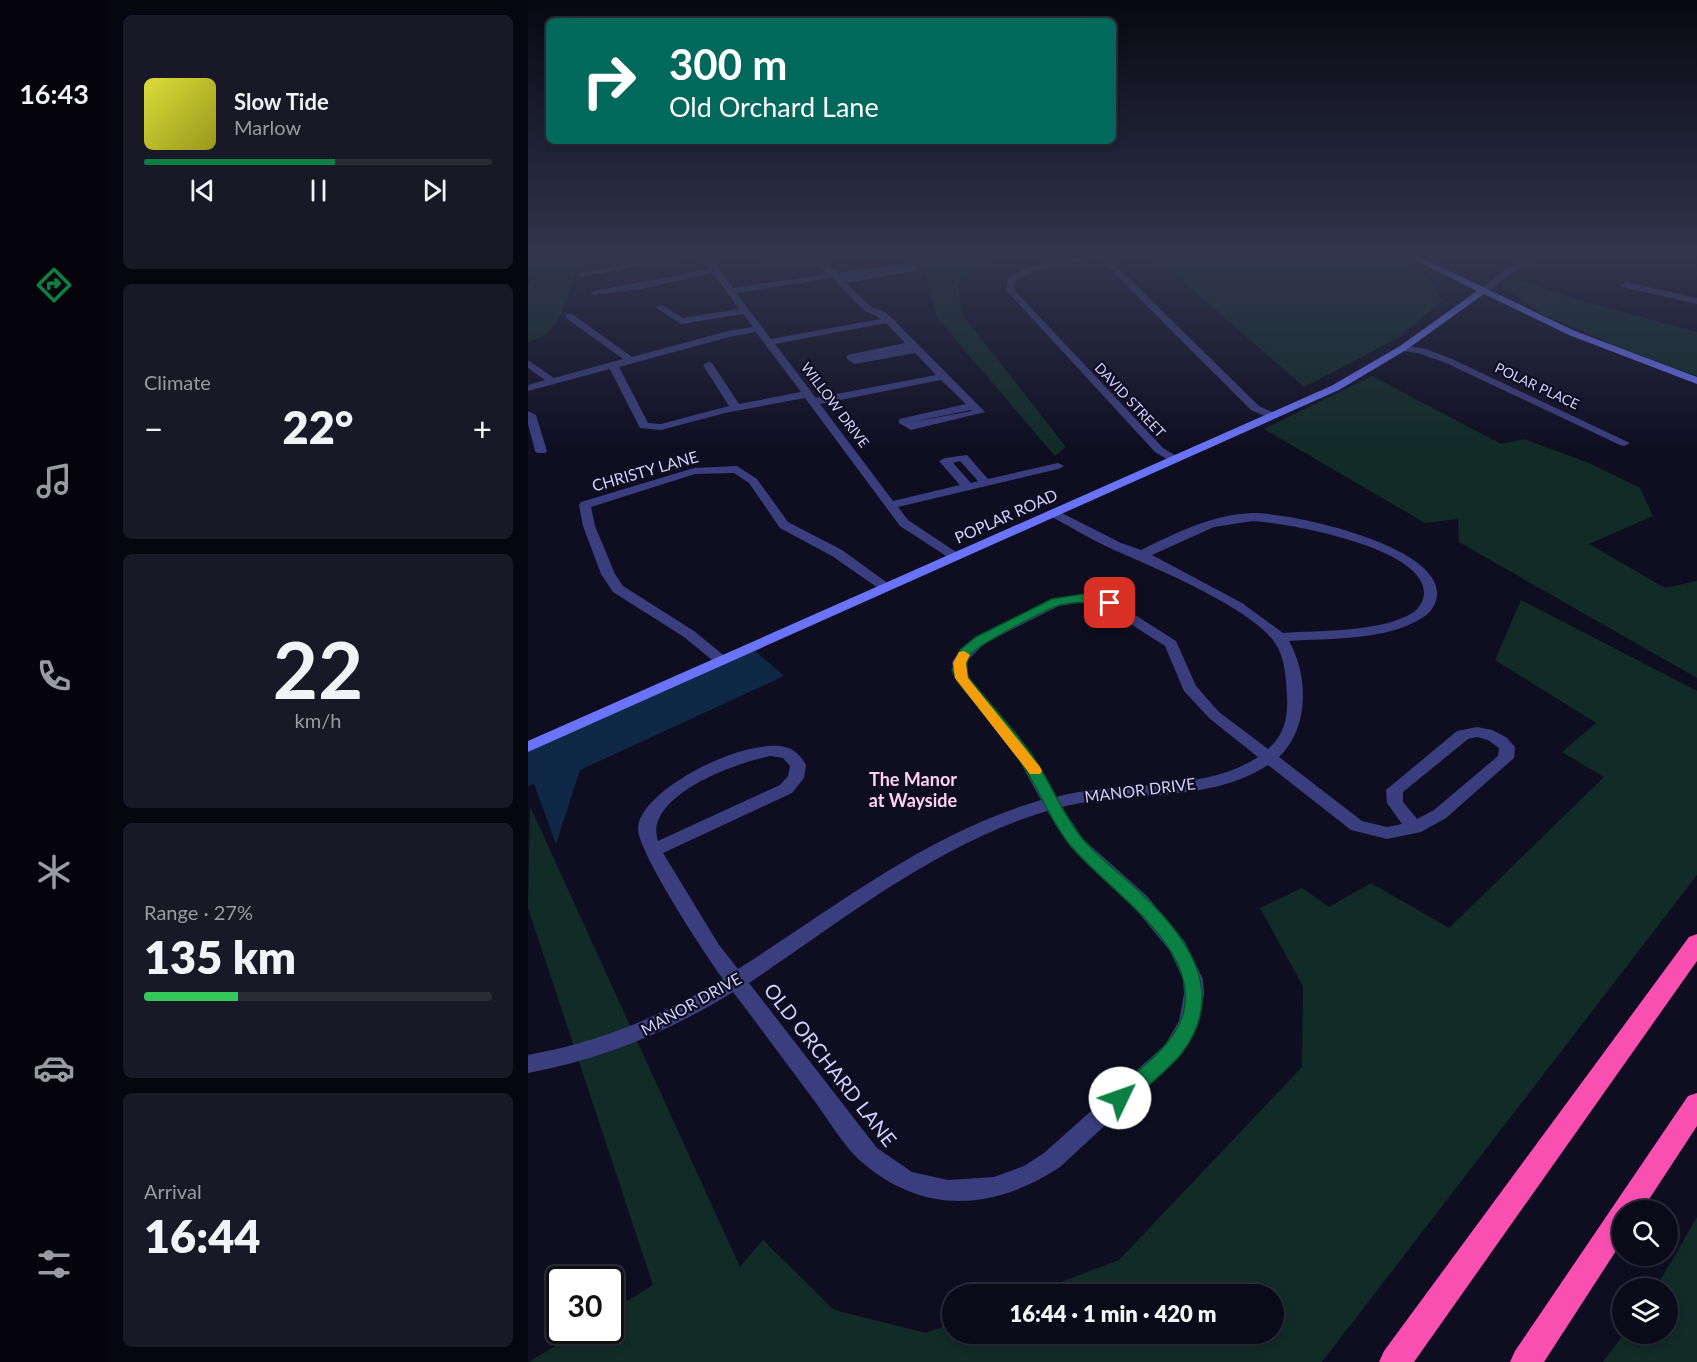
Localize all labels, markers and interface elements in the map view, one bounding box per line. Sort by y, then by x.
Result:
text: 300 m [669,39,787,89]
icon: right [570,42,648,120]
text: 16:43 [19,77,89,110]
text: Slow Tide [234,88,329,115]
text: Old Orchard Lane [669,90,879,123]
text: Marlow [234,115,301,139]
icon: previous [186,174,219,207]
icon: pause [302,174,335,207]
icon: next [418,174,451,207]
icon: directions [33,264,75,306]
street label: WILLOW DRIVE [798,359,873,451]
street label: DAVID STREET [1091,359,1170,441]
street label: POLAR PLACE [1492,359,1582,412]
text: Climate [144,370,211,394]
text: 22° [283,400,353,454]
text: − [144,408,163,448]
text: + [473,408,492,448]
street label: CHRISTY LANE [590,446,700,495]
icon: music [33,460,75,502]
street label: POPLAR ROAD [951,484,1060,547]
pin [1084,577,1135,628]
icon: arrive [1093,586,1126,619]
text: 22 [273,622,363,716]
icon: phone [33,655,75,697]
text: km/h [295,708,341,732]
district label: The Manor at Wayside [869,768,958,811]
street label: MANOR DRIVE [1083,773,1196,806]
icon: climate [33,851,75,893]
text: Range · 27% [144,900,253,924]
text: 135 km [144,930,296,984]
street label: MANOR DRIVE [637,968,744,1039]
street label: OLD ORCHARD LANE [760,978,902,1151]
icon: car [33,1047,75,1089]
position arrow [1088,1066,1152,1130]
text: Arrival [144,1179,202,1203]
map controls [1612,1200,1678,1344]
button: search [1612,1200,1678,1266]
text: 16:44 [144,1209,260,1263]
icon: filters [33,1243,75,1285]
speed limit sign: 30 [546,1266,624,1344]
button: layers [1612,1278,1678,1344]
text: 16:44 · 1 min · 420 m [1010,1300,1216,1327]

